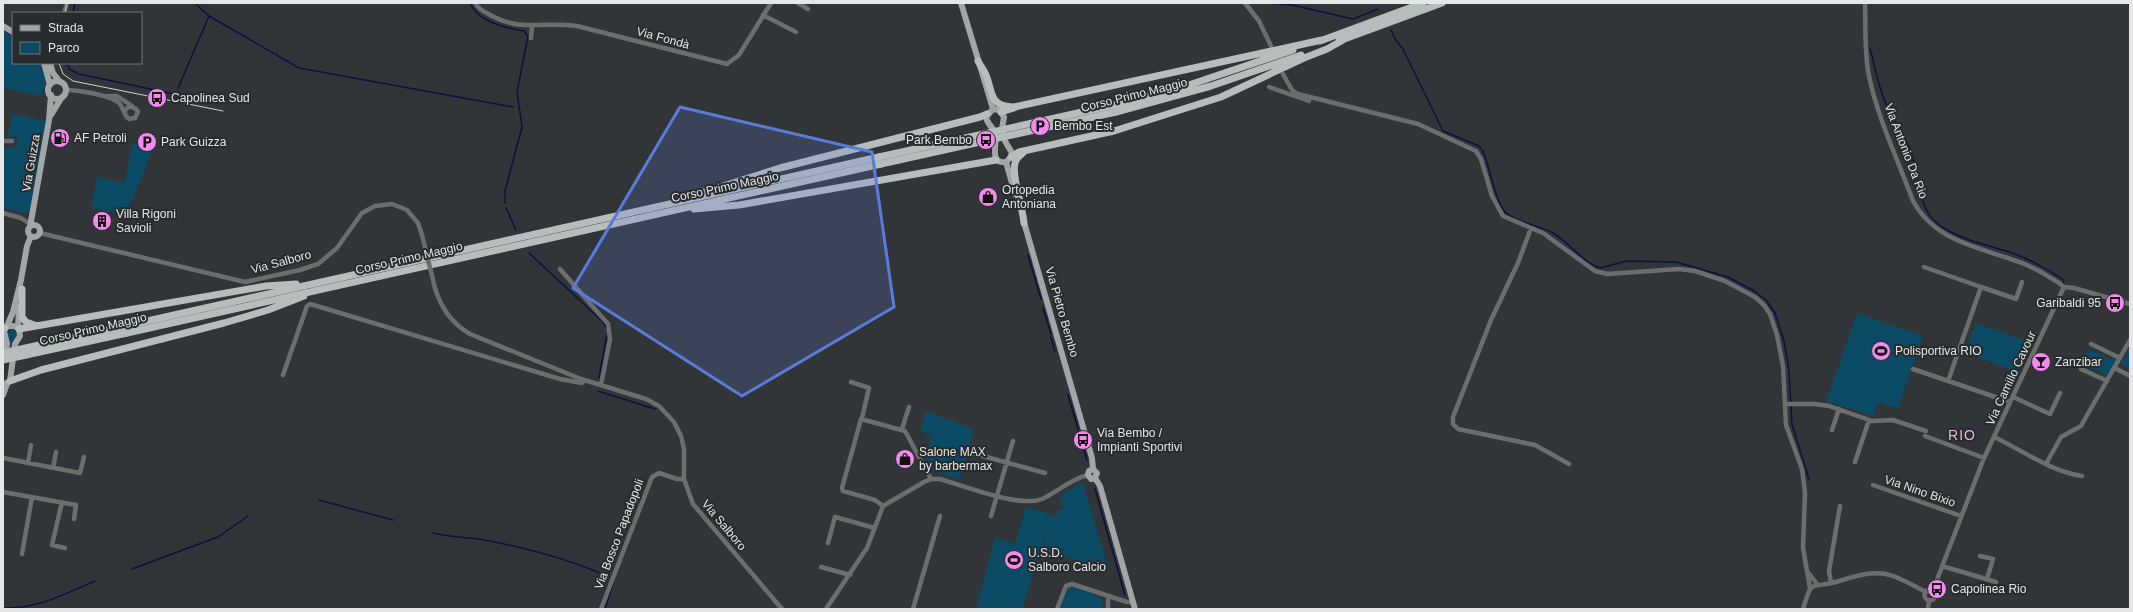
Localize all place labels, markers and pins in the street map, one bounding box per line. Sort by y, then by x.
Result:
bus stop icon: Capolinea Sud [146,87,168,109]
place label: Capolinea Sud [171,91,250,105]
parking icon: Bembo Est [1029,115,1051,137]
place label: Bembo Est [1054,119,1113,133]
fuel station icon: AF Petroli [49,127,71,149]
bus stop icon: Park Bembo [975,129,997,151]
place label: AF Petroli [74,131,127,145]
parking icon: Park Guizza [136,131,158,153]
place label: Park Bembo [906,133,972,147]
place label: Park Guizza [161,135,227,149]
place label: Ortopedia Antoniana [1002,183,1056,211]
shop icon: Ortopedia Antoniana [977,186,999,208]
place label: Villa Rigoni Savioli [116,207,176,235]
building icon: Villa Rigoni Savioli [91,210,113,232]
bus stop icon: Garibaldi 95 [2104,292,2126,314]
place label: Garibaldi 95 [2036,296,2101,310]
sports icon: Polisportiva RIO [1870,340,1892,362]
place label: Polisportiva RIO [1895,344,1982,358]
bar icon: Zanzibar [2030,351,2052,373]
place label: Zanzibar [2055,355,2102,369]
place label: Via Bembo / Impianti Sportivi [1097,426,1182,454]
bus stop icon: Via Bembo / Impianti Sportivi [1072,429,1094,451]
place label: Salone MAX by barbermax [919,445,992,473]
shop icon: Salone MAX by barbermax [894,448,916,470]
place label: U.S.D. Salboro Calcio [1028,546,1106,574]
sports icon: U.S.D. Salboro Calcio [1003,549,1025,571]
bus stop icon: Capolinea Rio [1926,578,1948,600]
place label: Capolinea Rio [1951,582,2027,596]

